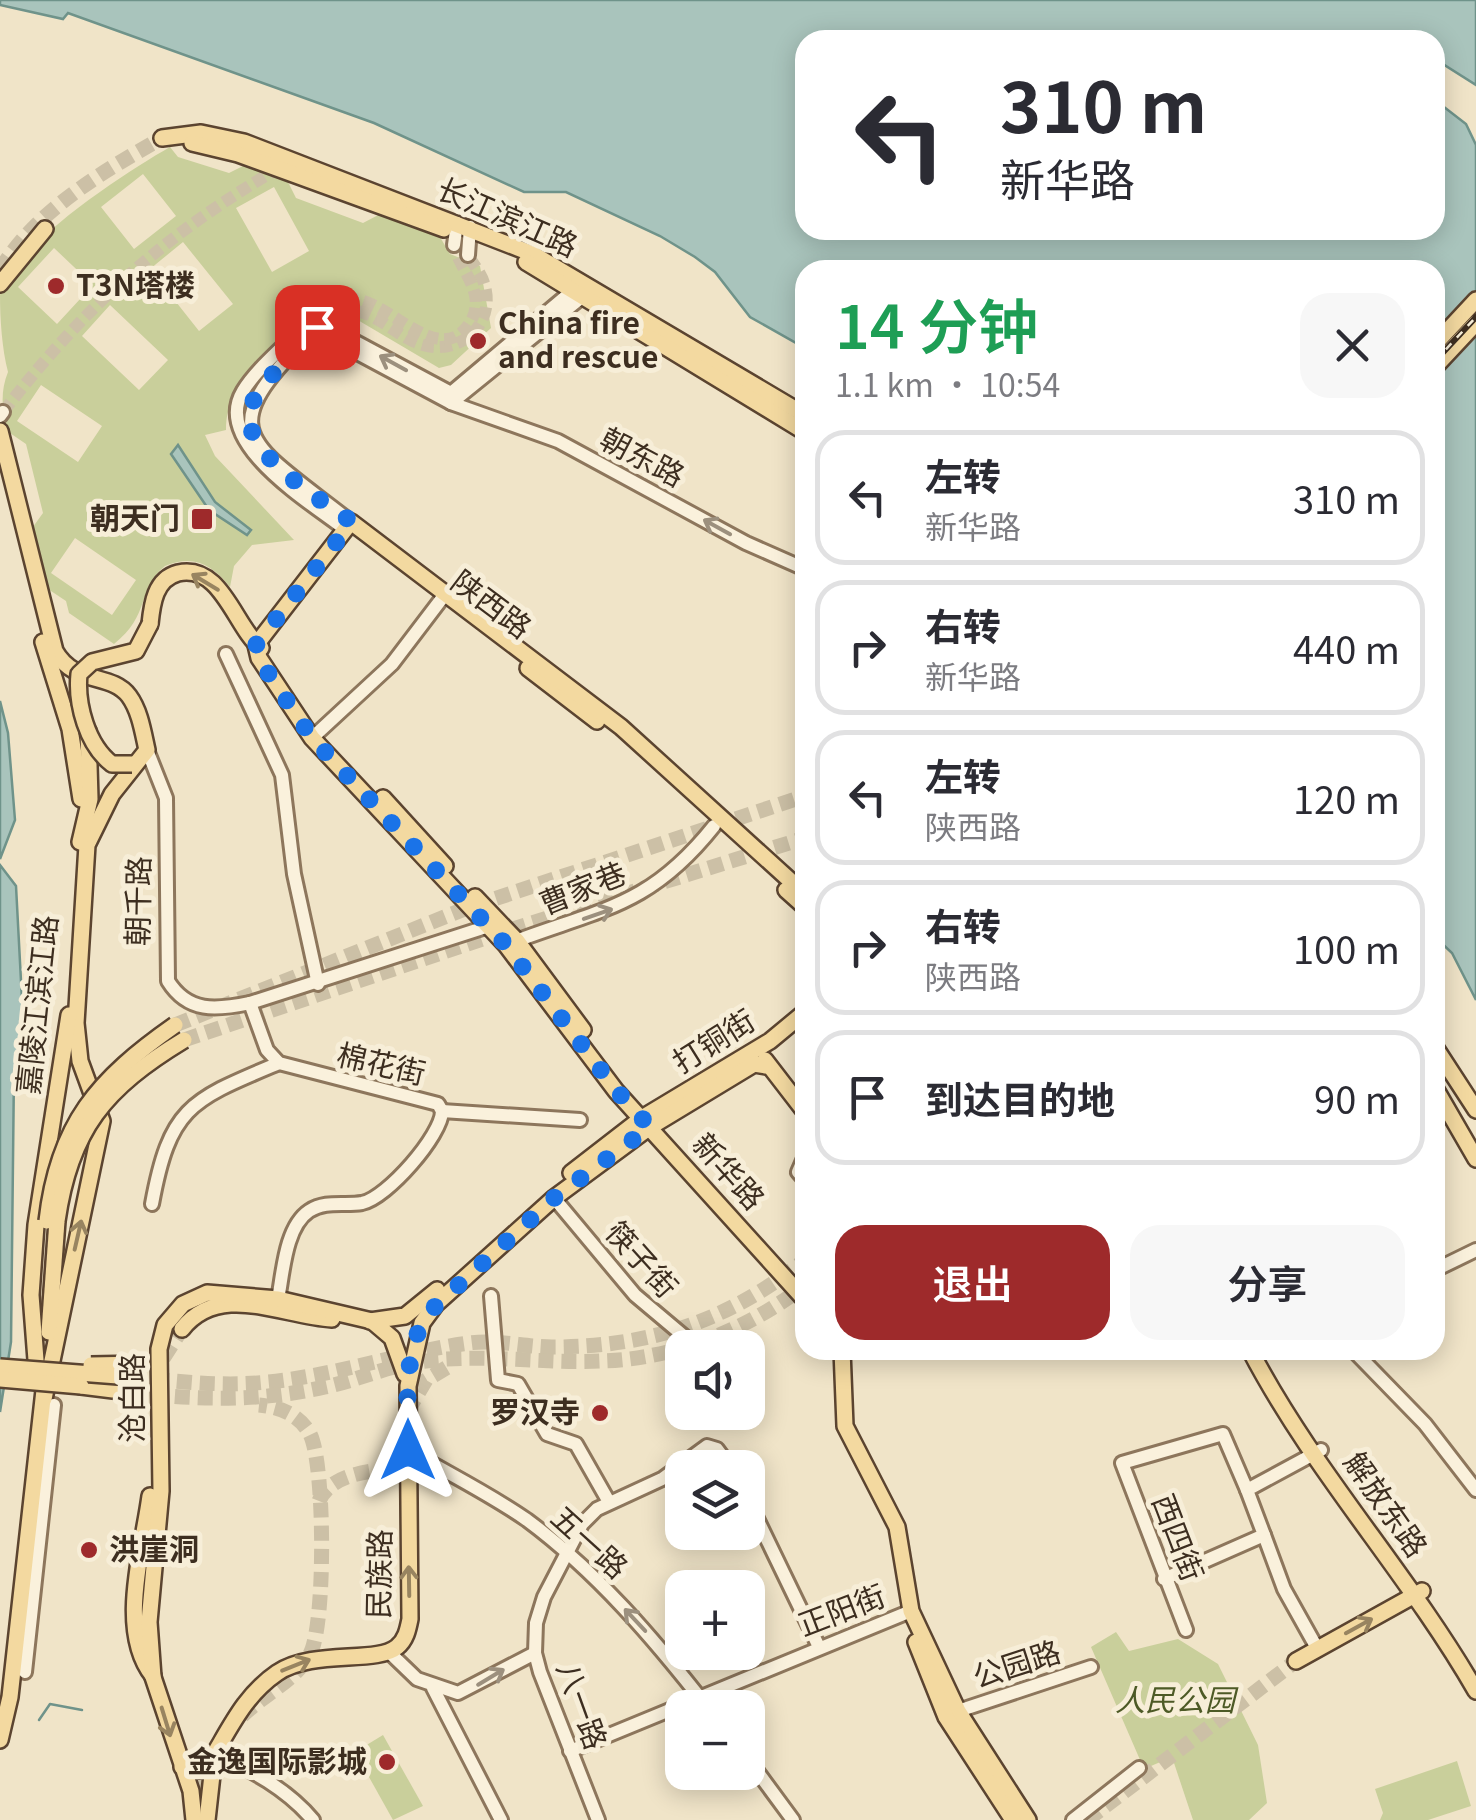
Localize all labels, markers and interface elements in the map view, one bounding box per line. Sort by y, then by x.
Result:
text: 310 m [1000,52,1207,153]
icon: left [835,70,965,200]
text: 新华路 [1000,145,1135,210]
street label: 长江滨江路 [431,165,586,266]
place label: T3N塔楼 [76,261,195,305]
marker: T3N塔楼 [45,275,67,297]
text: 14 分钟 [835,279,1038,366]
pin [275,285,360,370]
button: close [1300,293,1405,398]
place label: China fire and rescue [498,299,658,377]
icon: arrive [290,300,345,355]
marker: China fire and rescue [467,330,489,352]
one-way arrow [378,353,408,373]
text: 1.1 km · 10:54 [835,360,1060,406]
street label: 朝东路 [593,415,693,496]
text: 左转 [925,447,1001,502]
icon: left [840,470,895,525]
text: 310 m [1293,470,1400,525]
place label: 朝天门 [90,494,180,538]
text: 新华路 [925,502,1021,548]
marker: 朝天门 [189,506,215,532]
one-way arrow [702,517,732,537]
street label: 陕西路 [444,558,542,647]
one-way arrow [191,572,219,592]
text: 右转 [925,597,1001,652]
icon: right [840,620,895,675]
text: 440 m [1293,620,1400,675]
text: 新华路 [925,652,1021,698]
text: 左转 [925,747,1001,802]
icon: left [840,770,895,825]
text: 120 m [1293,770,1400,825]
text: 陕西路 [925,802,1021,848]
street label: 曹家巷 [532,849,632,923]
street label: 朝千路 [113,856,159,946]
text: 右转 [925,897,1001,952]
one-way arrow [582,904,614,922]
street label: 嘉陵江滨江路 [4,913,66,1096]
icon: right [840,920,895,975]
text: 100 m [1293,920,1400,975]
text: 陕西路 [925,952,1021,998]
street label: 打铜街 [663,997,762,1082]
street label: 棉花街 [333,1031,430,1094]
icon: arrive [840,1070,895,1125]
text: 到达目的地 [925,1070,1115,1125]
text: 90 m [1314,1070,1400,1125]
street label: 新华路 [684,1122,777,1218]
street label: 筷子街 [597,1210,690,1306]
one-way arrow [70,1220,88,1252]
button: 退出 [835,1225,1110,1340]
button: 分享 [1130,1225,1405,1340]
map controls [665,1330,765,1790]
button: sound [665,1330,765,1430]
street label: 沧白路 [108,1353,152,1443]
place label: 罗汉寺 [490,1388,580,1432]
position arrow [356,1398,460,1502]
marker: 罗汉寺 [589,1402,611,1424]
street label: 解放东路 [1335,1442,1440,1565]
button: layers [665,1450,765,1550]
street label: 西四街 [1143,1487,1216,1587]
street label: 五一路 [543,1494,639,1587]
place label: 洪崖洞 [109,1525,199,1569]
street label: 民族路 [354,1529,400,1619]
marker: 洪崖洞 [78,1539,100,1561]
one-way arrow [400,1565,419,1597]
button: + [665,1570,765,1670]
street label: 正阳街 [791,1572,891,1645]
one-way arrow [624,1608,647,1633]
one-way arrow [1343,1615,1373,1635]
street label: 公园路 [966,1627,1066,1697]
one-way arrow [280,1654,311,1672]
street label: 八一路 [548,1655,620,1755]
one-way arrow [476,1666,505,1687]
park label: 人民公园 [1115,1676,1239,1720]
button: − [665,1690,765,1790]
one-way arrow [158,1705,176,1737]
place label: 金逸国际影城 [187,1737,367,1781]
marker: 金逸国际影城 [376,1751,398,1773]

